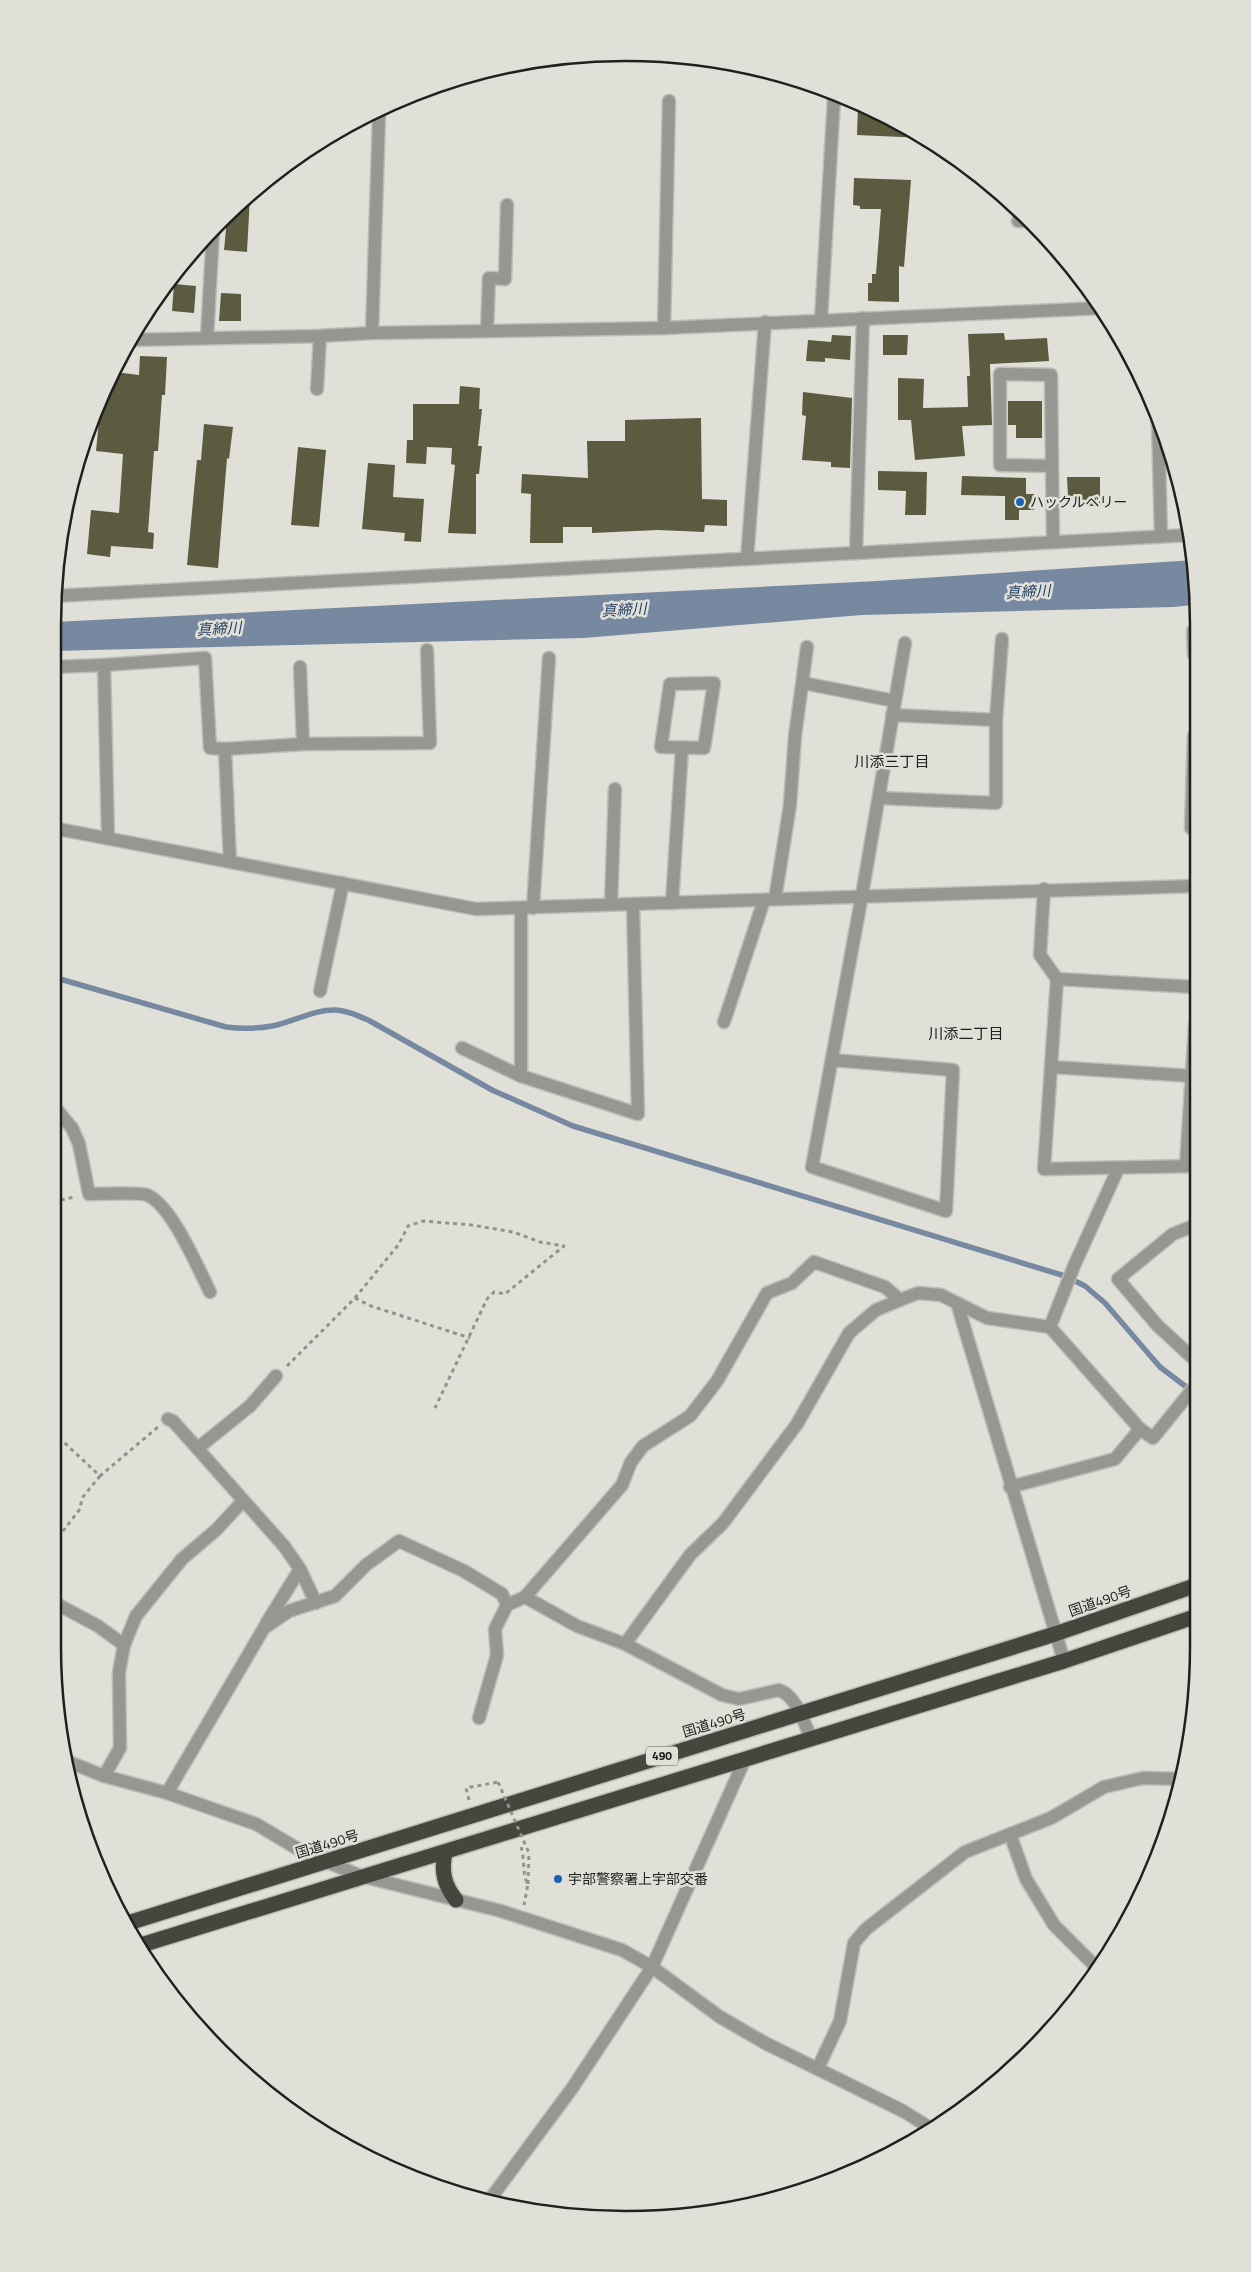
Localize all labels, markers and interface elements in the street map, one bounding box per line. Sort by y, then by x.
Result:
place label: ハックルベリー [1030,491,1128,512]
marker: ハックルベリー [1014,496,1026,508]
water label: 真締川 [1005,579,1053,604]
water label: 真締川 [601,597,649,622]
water label: 真締川 [196,616,244,641]
district label: 川添三丁目 [854,750,930,773]
district label: 川添二丁目 [928,1022,1004,1045]
street label: 国道490号 [1065,1580,1134,1621]
street label: 国道490号 [679,1703,748,1742]
road number: 490 [646,1746,678,1765]
street label: 国道490号 [292,1824,361,1863]
place label: 宇部警察署上宇部交番 [568,1868,708,1889]
marker: 宇部警察署上宇部交番 [552,1873,564,1885]

